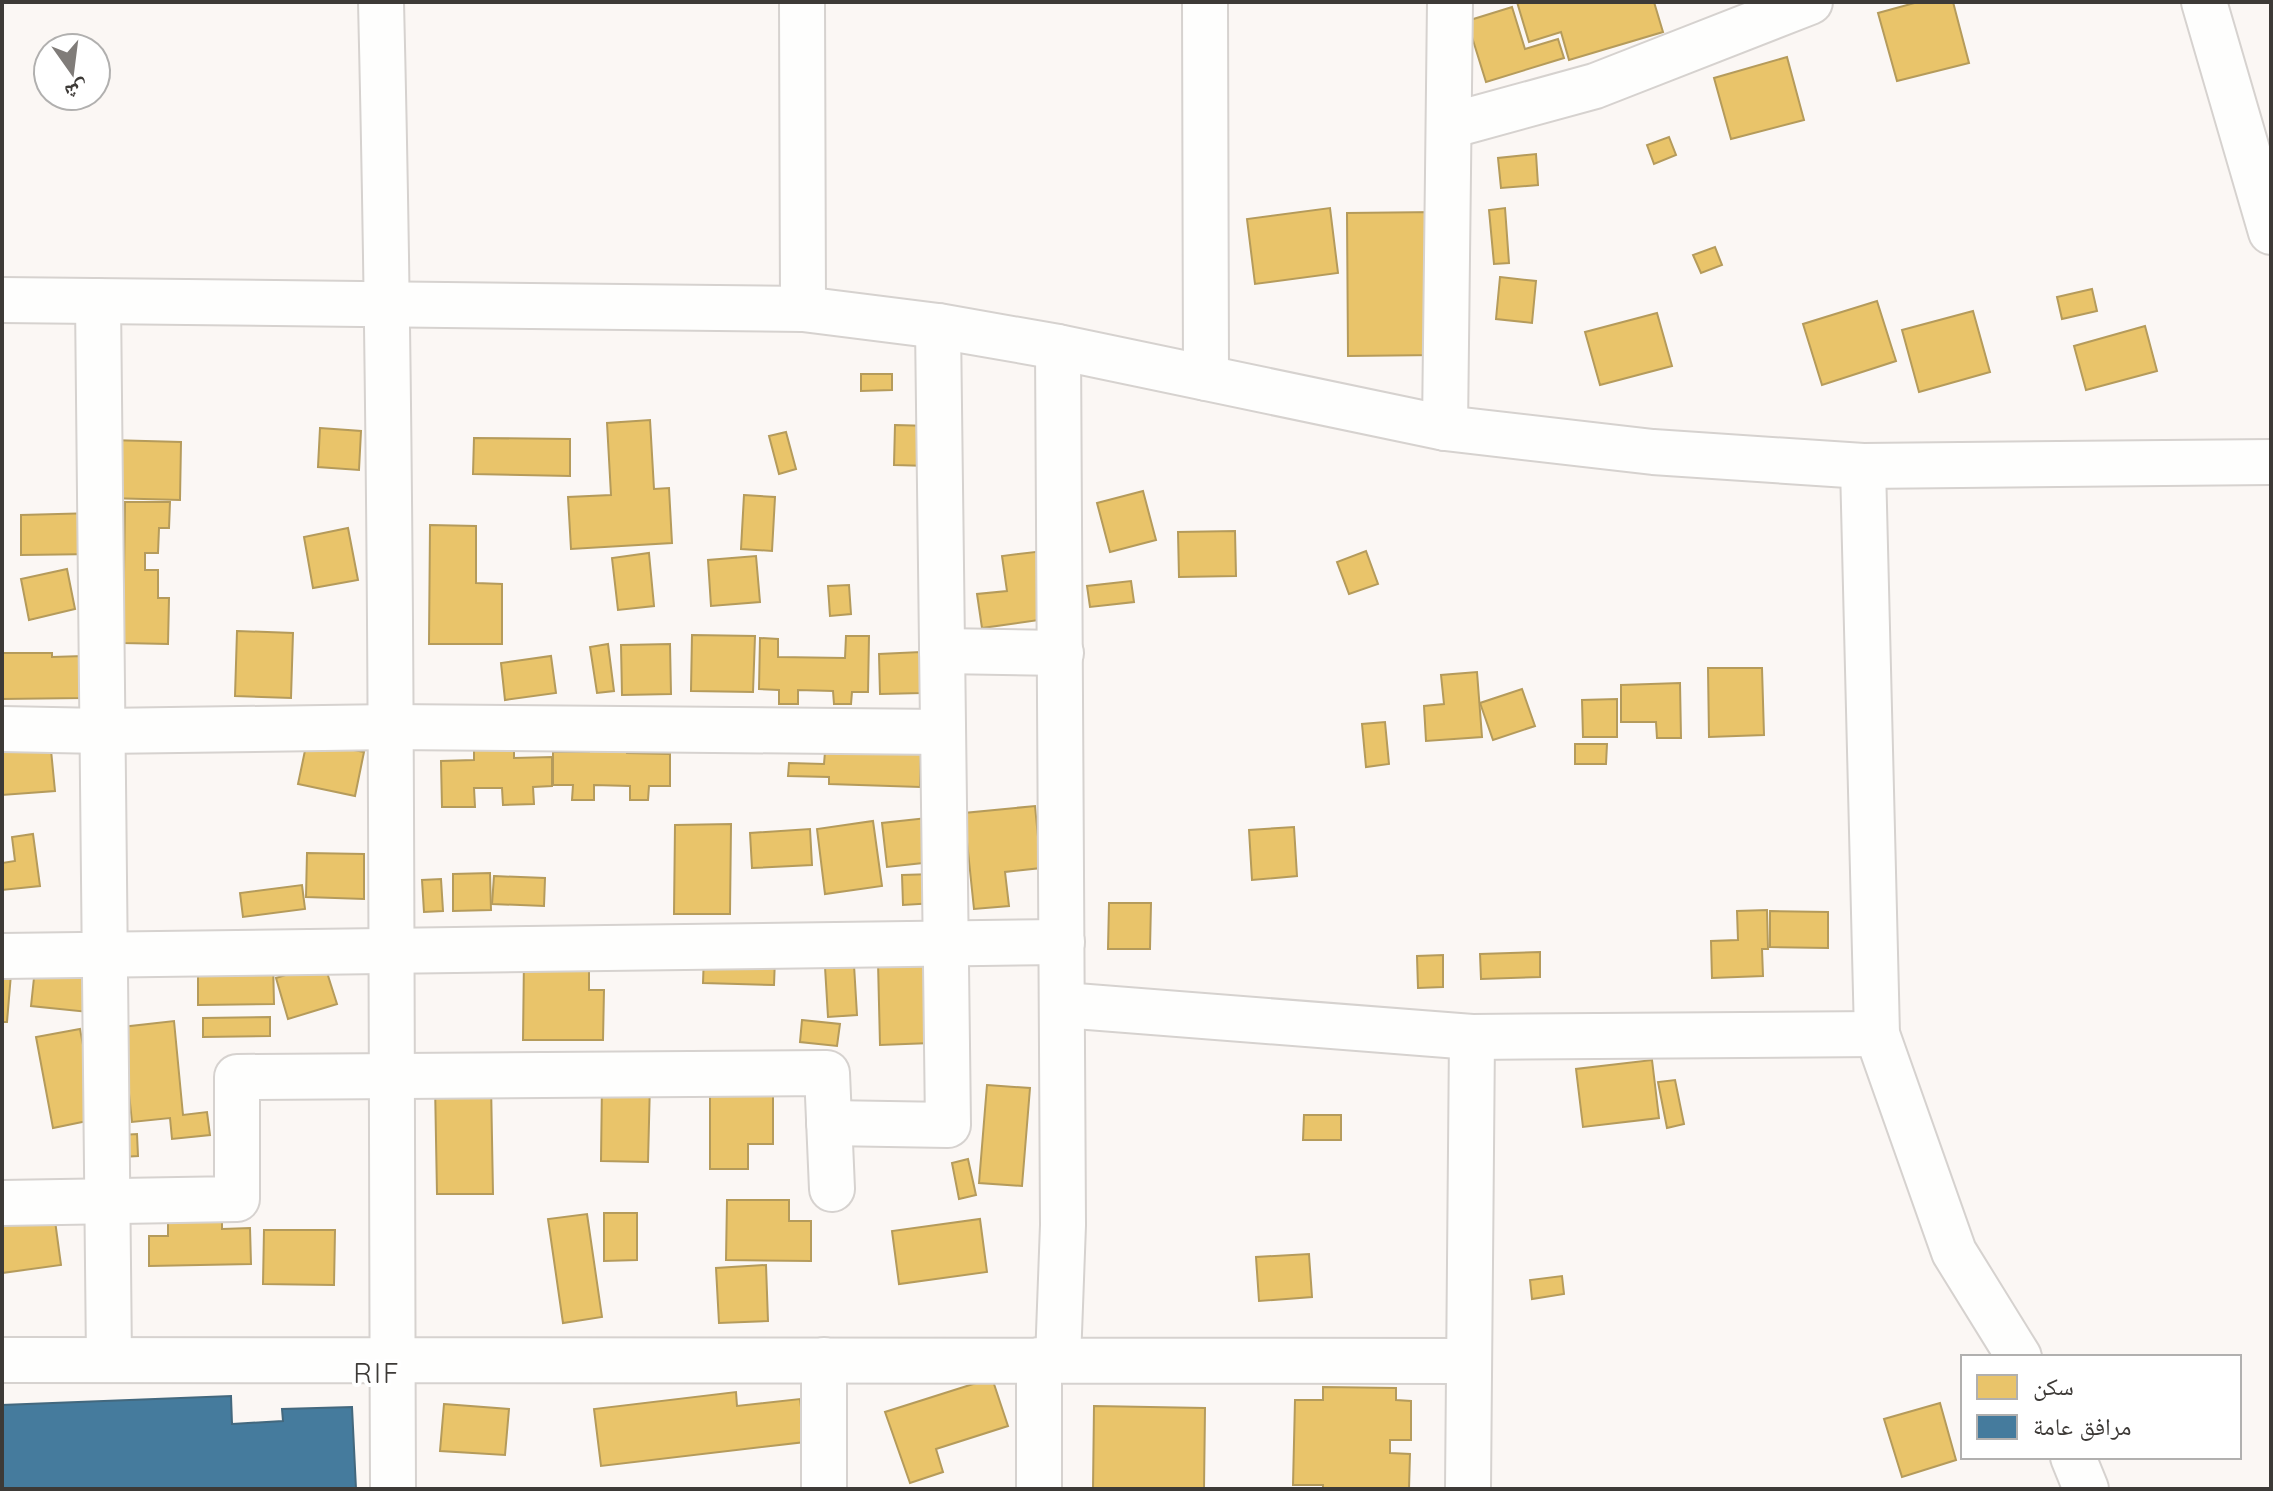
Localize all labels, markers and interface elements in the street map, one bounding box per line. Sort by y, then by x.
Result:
north arrow [32,32,112,112]
text: ش [62,75,92,108]
district label: RIF [353,1355,401,1390]
legend [1961,1355,2241,1459]
text: سكن [2033,1371,2074,1401]
text: مرافق عامة [2033,1411,2131,1441]

